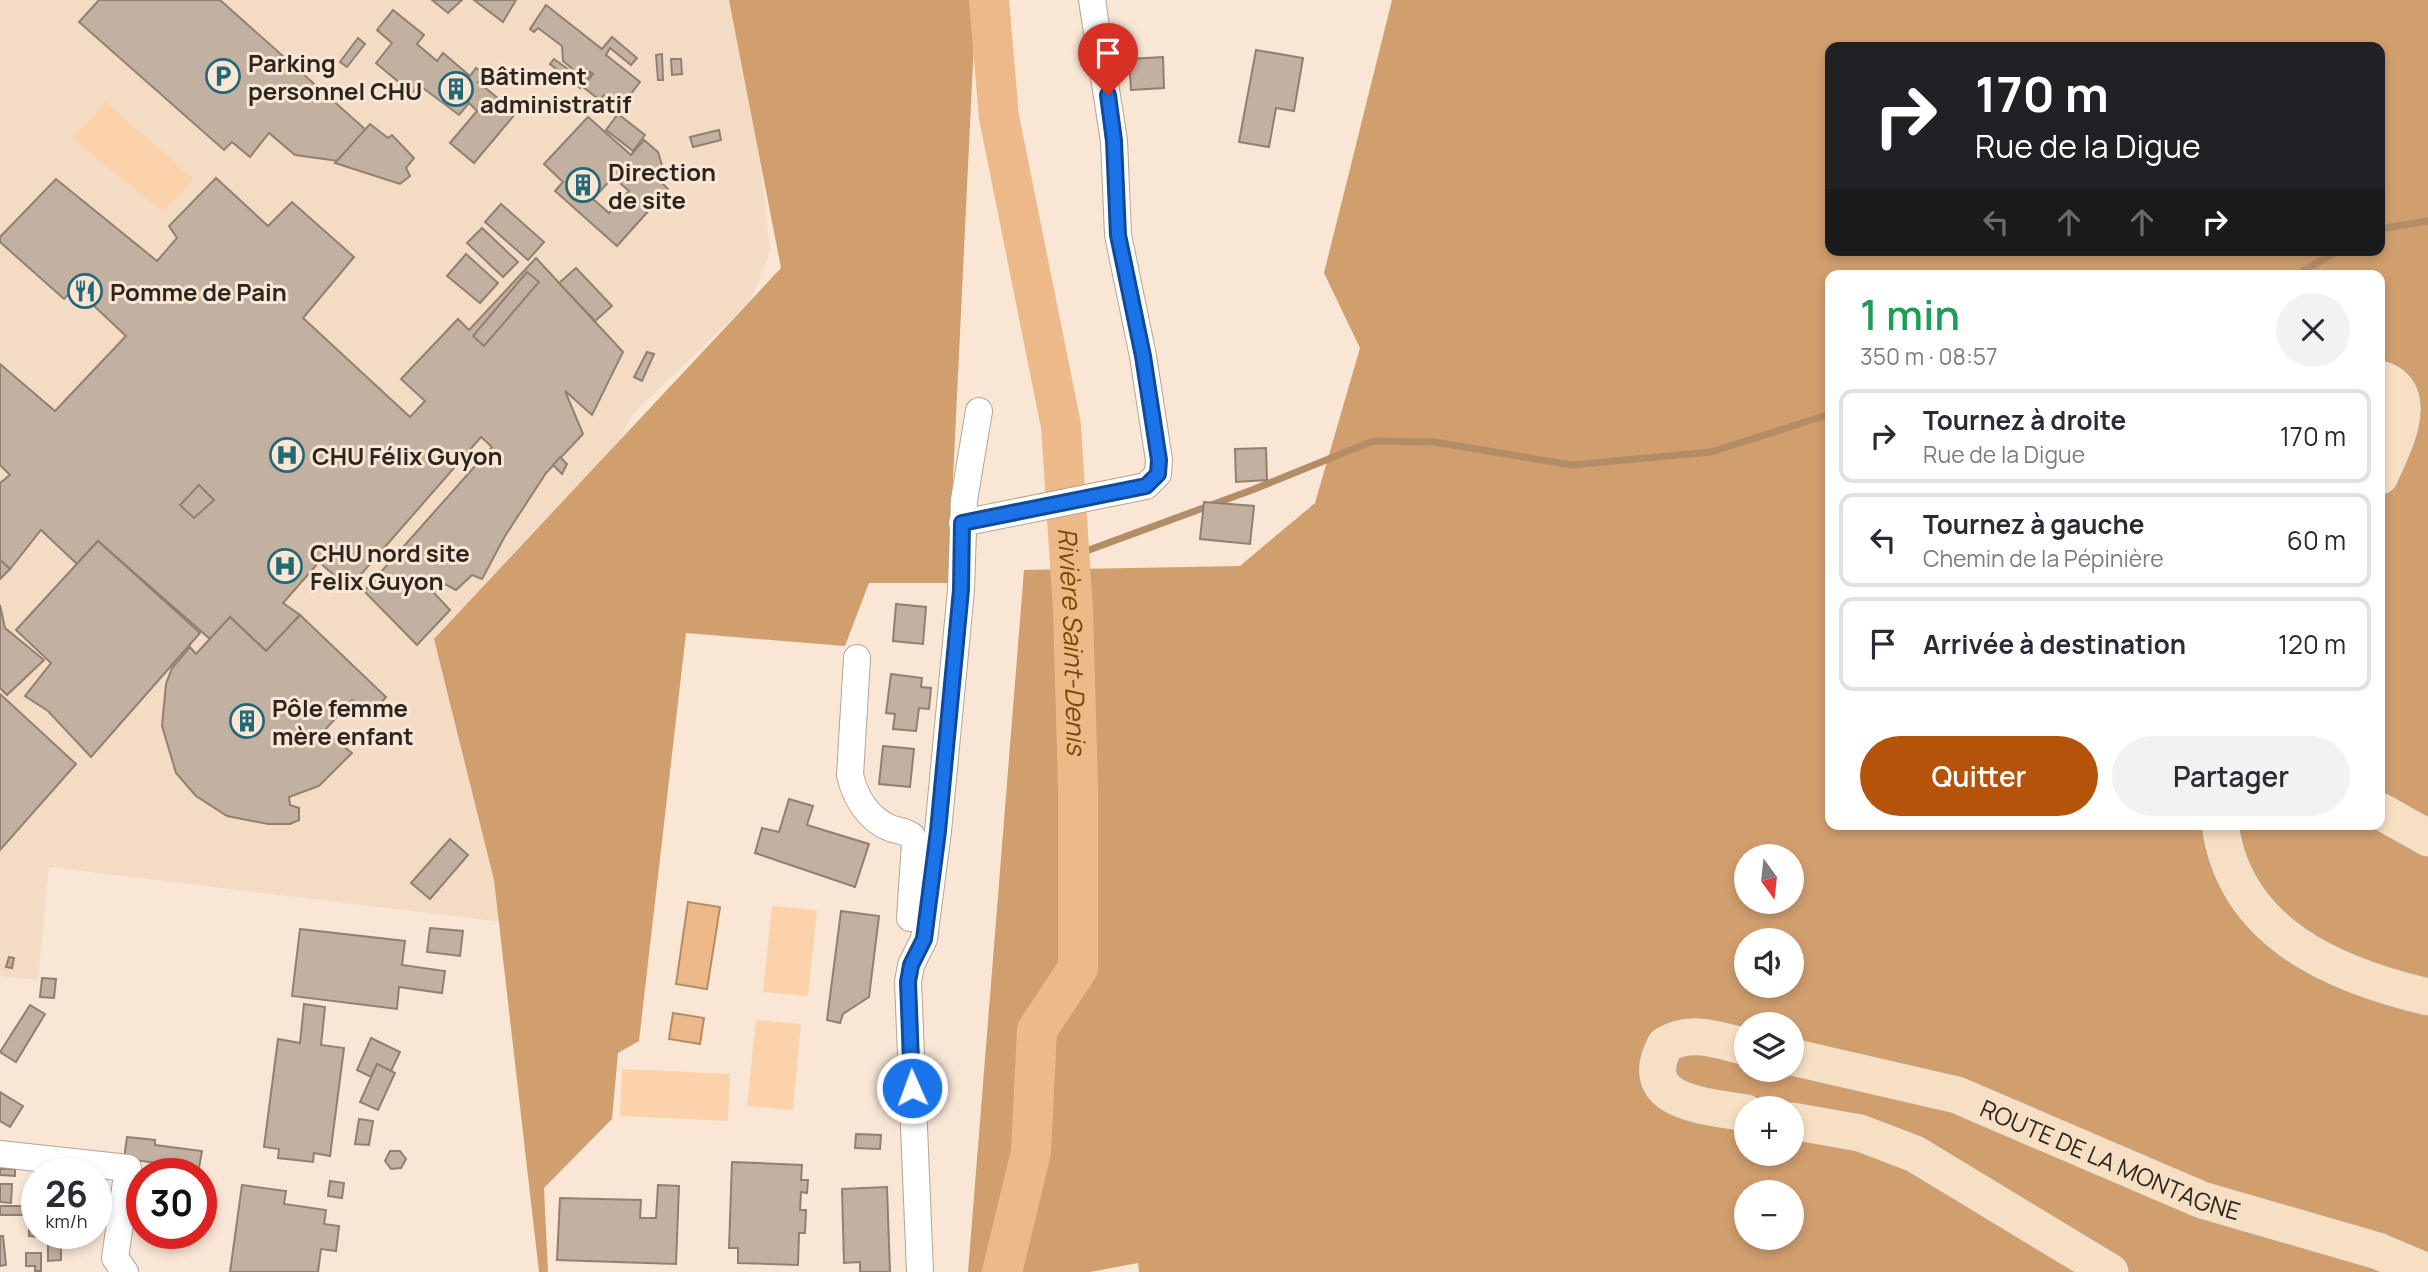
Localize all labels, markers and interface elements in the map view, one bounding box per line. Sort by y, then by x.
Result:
pin [1078,23,1138,95]
icon: arrive [1089,34,1127,72]
place label: Parking personnel CHU [248,46,422,107]
parking icon: Parking personnel CHU [204,57,242,95]
place label: Bâtiment administratif [480,59,631,120]
text: 170 m [1975,60,2109,127]
building icon: Bâtiment administratif [437,70,475,108]
icon: right [1860,70,1951,161]
text: Rue de la Digue [1975,124,2201,168]
place label: Direction de site [608,155,716,216]
building icon: Direction de site [564,166,602,204]
icon: left [1977,203,2015,241]
icon: ahead [2050,203,2088,241]
icon: ahead [2123,203,2161,241]
icon: right [2196,203,2234,241]
restaurant icon: Pomme de Pain [66,272,104,310]
place label: Pomme de Pain [110,275,287,308]
text: 1 min [1860,285,1960,343]
button: close [2276,293,2350,367]
text: 350 m · 08:57 [1860,340,1998,372]
text: Tournez à droite [1923,402,2126,438]
icon: right [1864,417,1902,455]
text: 170 m [2280,418,2346,454]
hospital icon: CHU Félix Guyon [268,436,306,474]
text: Rue de la Digue [1923,438,2085,470]
place label: CHU Félix Guyon [312,439,503,472]
text: Tournez à gauche [1923,506,2144,542]
icon: left [1864,521,1902,559]
text: 60 m [2287,522,2346,558]
water label: Rivière Saint-Denis [1050,526,1095,757]
place label: CHU nord site Felix Guyon [310,536,470,597]
text: Chemin de la Pépinière [1923,542,2164,574]
hospital icon: CHU nord site Felix Guyon [266,547,304,585]
icon: arrive [1864,625,1902,663]
text: Arrivée à destination [1923,626,2186,662]
text: 120 m [2278,626,2346,662]
place label: Pôle femme mère enfant [272,691,414,752]
building icon: Pôle femme mère enfant [228,702,266,740]
button: Quitter [1860,736,2098,816]
button: Partager [2112,736,2350,816]
north arrow [1734,844,1804,914]
map controls [1734,844,1804,1250]
button: sound [1734,928,1804,998]
button: layers [1734,1012,1804,1082]
position arrow [875,1051,949,1125]
street label: ROUTE DE LA MONTAGNE [1976,1091,2245,1227]
button: + [1734,1096,1804,1166]
speed limit sign: 30 [126,1158,217,1249]
text: 26 [45,1170,88,1218]
button: − [1734,1180,1804,1250]
text: km/h [46,1209,87,1233]

